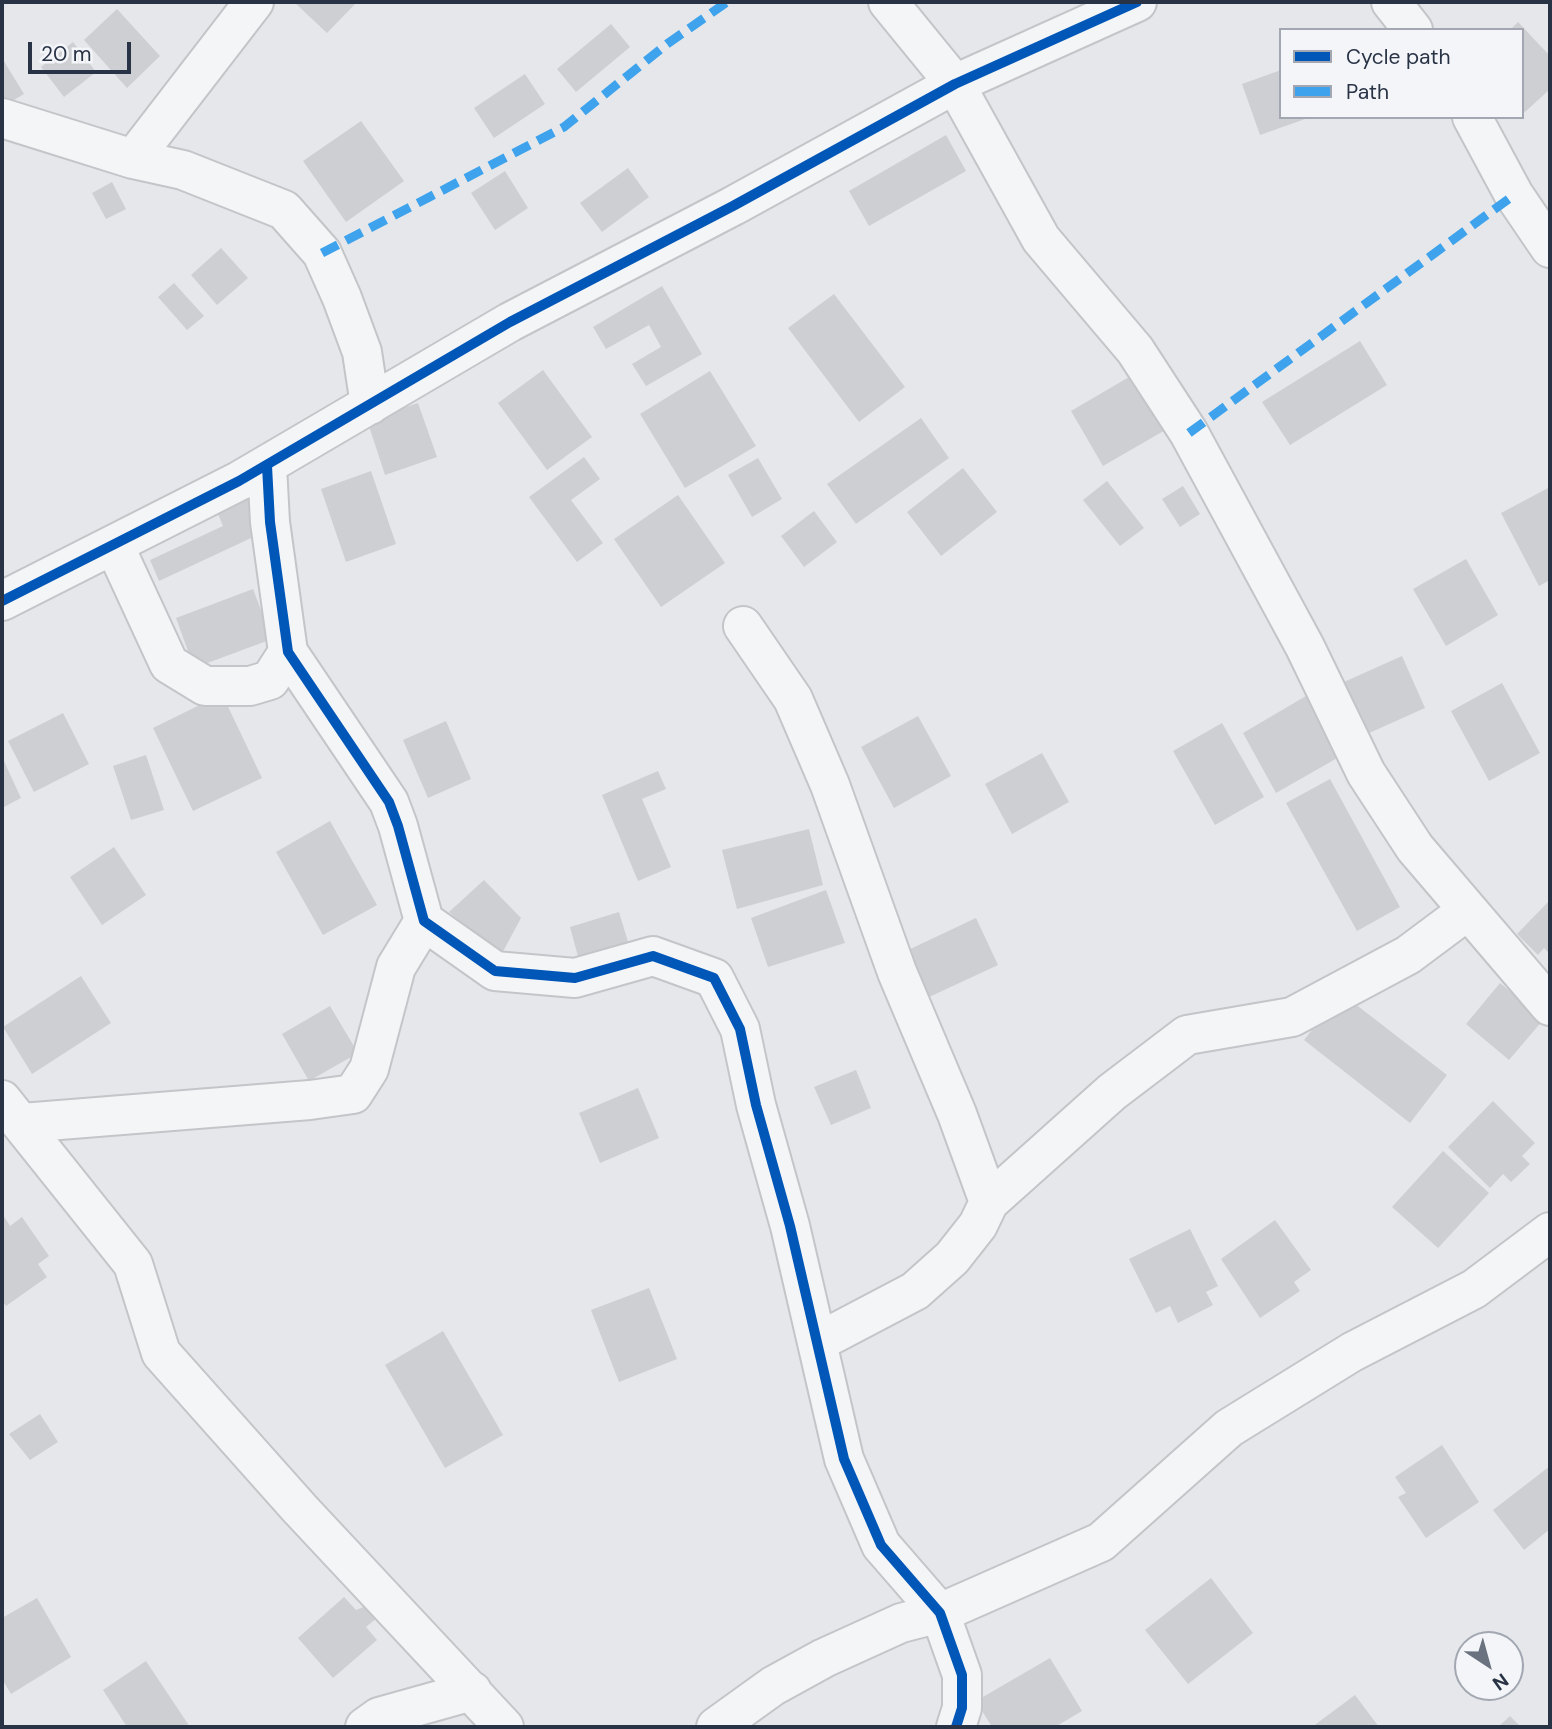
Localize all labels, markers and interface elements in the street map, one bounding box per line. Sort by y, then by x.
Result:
scale bar [32,28,135,72]
legend [1279,28,1524,119]
text: 20 m [41,40,92,68]
text: Cycle path [1346,43,1451,71]
text: Path [1346,78,1389,106]
north arrow [1454,1631,1524,1701]
text: N [1488,1668,1513,1696]

